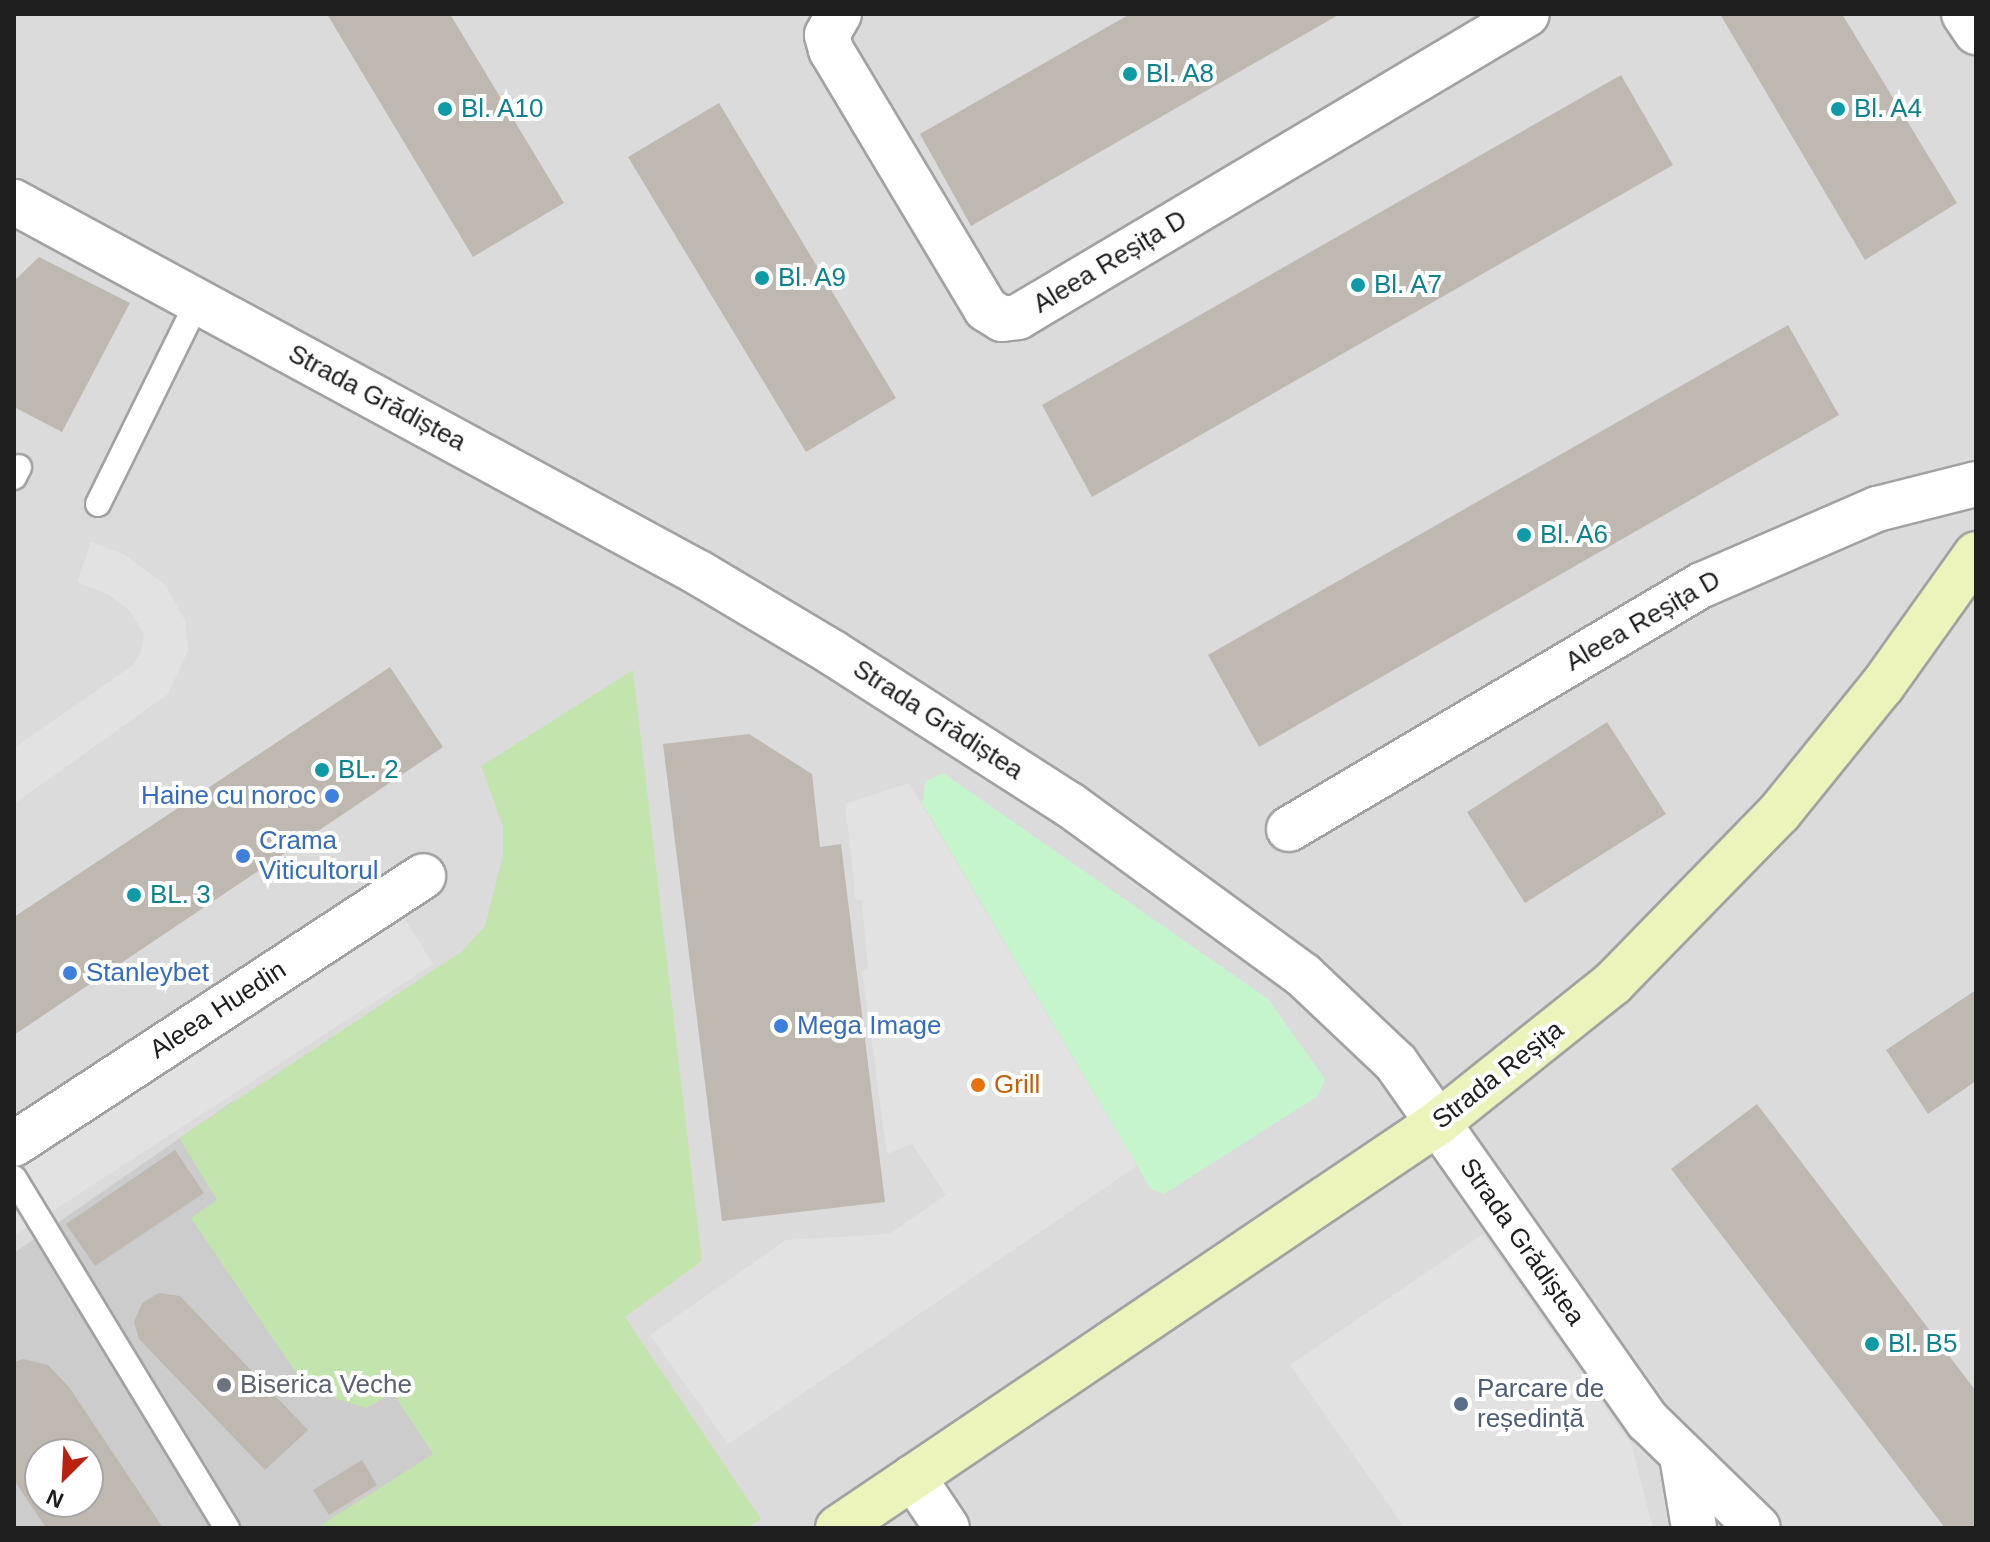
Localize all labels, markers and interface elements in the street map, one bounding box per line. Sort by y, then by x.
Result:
place label: Bl. A8 [1146,58,1215,90]
marker: Bl. A8 [1121,65,1139,83]
place label: Bl. A10 [461,93,545,125]
place label: Bl. A4 [1854,93,1923,125]
marker: Bl. A10 [436,100,454,118]
marker: Bl. A4 [1829,100,1847,118]
street label: Aleea Reșița D [1028,204,1192,320]
place label: Bl. A9 [778,262,847,294]
marker: Bl. A9 [753,269,771,287]
place label: Bl. A7 [1374,269,1443,301]
marker: Bl. A7 [1349,276,1367,294]
street label: Strada Grădiștea [283,338,471,458]
place label: Bl. A6 [1540,519,1609,551]
marker: Bl. A6 [1515,526,1533,544]
street label: Aleea Reșița D [1560,564,1726,678]
street label: Strada Grădiștea [847,653,1029,787]
place label: BL. 2 [338,754,399,786]
marker: BL. 2 [313,761,331,779]
place label: Haine cu noroc [141,780,316,812]
marker: Haine cu noroc [323,787,341,805]
place label: Crama Viticultorul [259,825,378,886]
marker: Crama Viticultorul [234,847,252,865]
place label: BL. 3 [150,879,211,911]
marker: BL. 3 [125,886,143,904]
street label: Aleea Huedin [144,954,292,1066]
place label: Stanleybet [86,957,209,989]
marker: Stanleybet [61,964,79,982]
place label: Mega Image [797,1010,942,1042]
street label: Strada Reșița [1426,1014,1570,1136]
marker: Mega Image [772,1017,790,1035]
place label: Grill [994,1069,1040,1101]
marker: Grill [969,1076,987,1094]
street label: Strada Grădiștea [1453,1153,1591,1331]
place label: Bl. B5 [1888,1328,1957,1360]
marker: Bl. B5 [1863,1335,1881,1353]
place label: Biserica Veche [240,1369,412,1401]
place label: Parcare de reședință [1477,1373,1604,1434]
marker: Biserica Veche [215,1376,233,1394]
marker: Parcare de reședință [1452,1395,1470,1413]
north arrow [24,1438,104,1518]
text: N [43,1484,67,1513]

